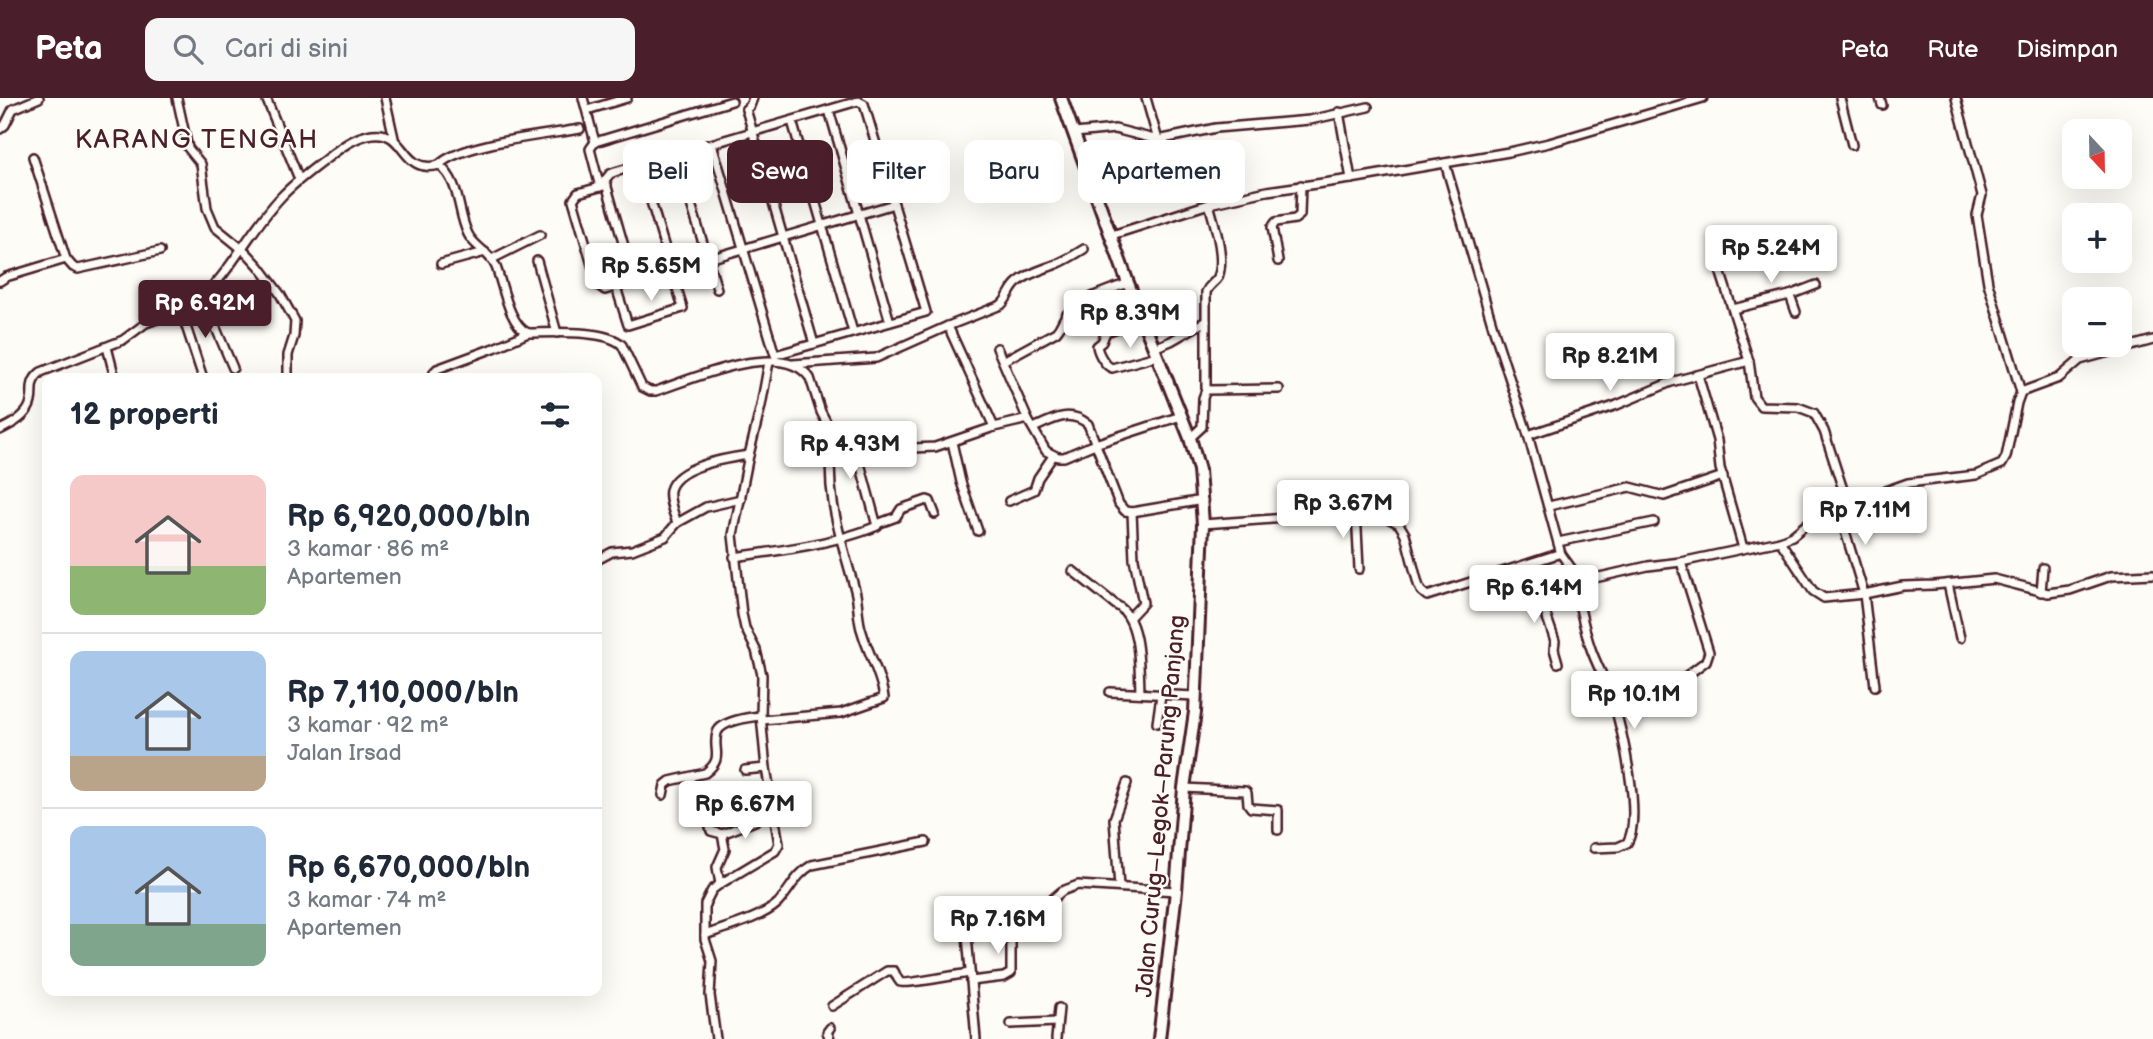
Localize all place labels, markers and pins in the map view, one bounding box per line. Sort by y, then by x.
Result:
pin: Rp 5.24M [1699,226,1843,285]
pin: Rp 5.65M [579,244,723,303]
pin: Rp 6.92M [133,280,277,340]
pin: Rp 8.39M [1058,290,1202,350]
pin: Rp 8.21M [1538,334,1682,393]
pin: Rp 4.93M [778,422,922,481]
pin: Rp 3.67M [1271,480,1415,540]
pin: Rp 7.11M [1793,488,1937,547]
pin: Rp 6.14M [1462,566,1606,625]
pin: Rp 10.1M [1562,672,1706,731]
pin: Rp 6.67M [673,782,817,841]
pin: Rp 7.16M [926,896,1070,956]

